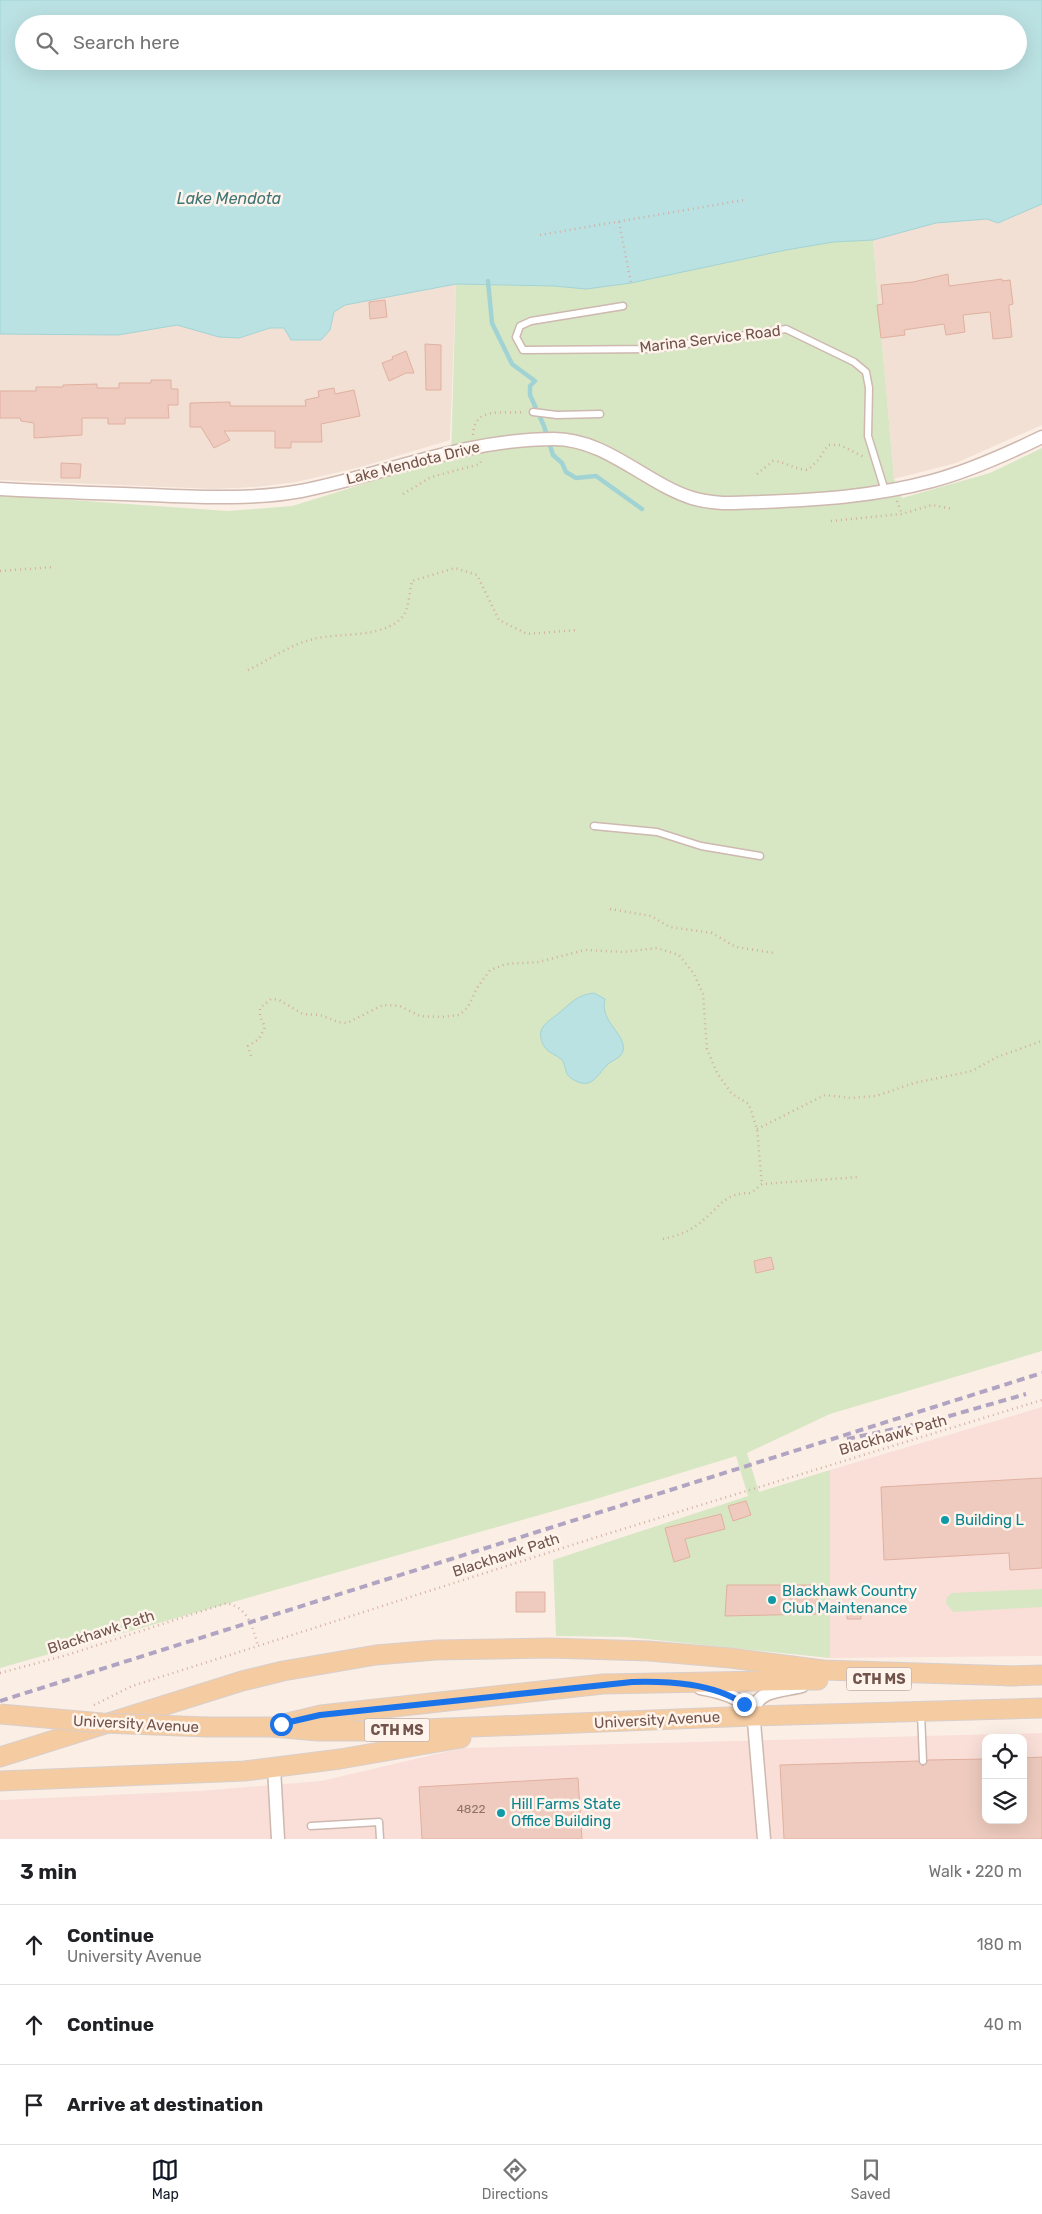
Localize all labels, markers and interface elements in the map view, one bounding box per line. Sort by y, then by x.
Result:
search box [15,15,1027,70]
icon: search [33,29,61,57]
text: Search here [73,31,180,54]
water label: Lake Mendota [177,189,281,208]
street label: Marina Service Road [639,321,781,357]
street label: Lake Mendota Drive [344,438,482,488]
street label: Blackhawk Path [837,1411,949,1459]
place label: Building L [955,1511,1025,1529]
marker: Building L [939,1514,951,1526]
street label: Blackhawk Path [450,1529,562,1581]
place label: Blackhawk Country Club Maintenance [782,1582,917,1617]
marker: Blackhawk Country Club Maintenance [766,1594,778,1606]
street label: Blackhawk Path [45,1606,157,1658]
road number: CTH MS [846,1668,912,1690]
route end [733,1693,756,1716]
street label: University Avenue [594,1708,720,1732]
street label: University Avenue [73,1712,199,1736]
route start [270,1713,293,1736]
road number: CTH MS [364,1718,430,1742]
map controls [982,1734,1027,1824]
button: locate [982,1734,1027,1779]
button: layers [982,1779,1027,1824]
place label: Hill Farms State Office Building [511,1795,621,1830]
house number: 4822 [456,1802,486,1816]
marker: Hill Farms State Office Building [495,1807,507,1819]
text: 3 min [20,1859,77,1884]
text: Walk · 220 m [929,1862,1022,1881]
text: Continue [67,1924,154,1947]
icon: ahead [20,1931,48,1959]
text: 180 m [977,1935,1022,1954]
text: University Avenue [67,1947,202,1966]
icon: ahead [20,2011,48,2039]
text: Continue [67,2013,154,2036]
text: 40 m [984,2015,1022,2034]
icon: arrive [20,2091,48,2119]
text: Arrive at destination [67,2093,263,2116]
tab: Map [151,2156,179,2203]
tab: Directions [482,2156,548,2203]
tab: Saved [851,2156,891,2203]

